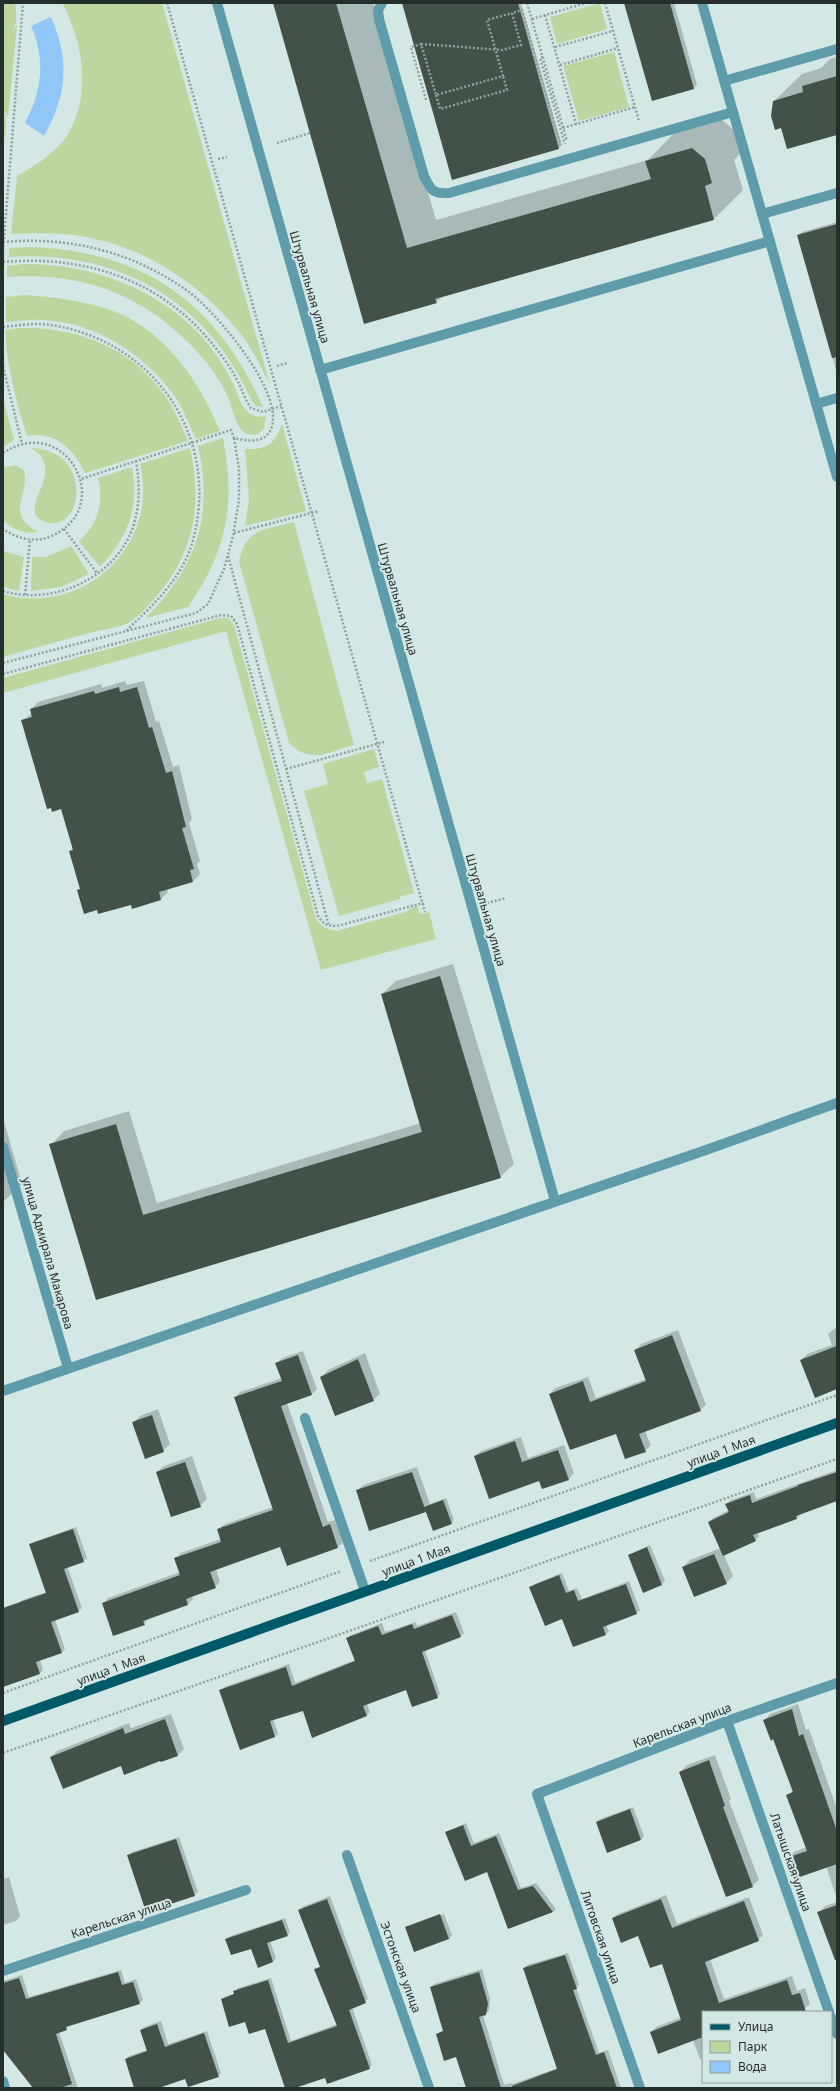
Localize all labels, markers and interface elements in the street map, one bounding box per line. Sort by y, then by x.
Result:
street label: Штурвальная улица [286,229,334,345]
street label: Штурвальная улица [374,541,422,657]
street label: Штурвальная улица [462,852,510,968]
street label: улица Адмирала Макарова [18,1175,78,1331]
street label: улица 1 Мая [684,1431,758,1471]
street label: улица 1 Мая [379,1540,453,1580]
street label: улица 1 Мая [74,1649,148,1689]
street label: Карельская улица [630,1698,734,1752]
street label: Латышская улица [766,1810,816,1914]
street label: Литовская улица [577,1888,625,1986]
street label: Карельская улица [69,1894,173,1942]
street label: Эстонская улица [377,1919,425,2015]
legend [702,2011,832,2083]
text: Улица [738,2018,773,2035]
text: Парк [738,2038,768,2055]
text: Вода [738,2058,767,2075]

